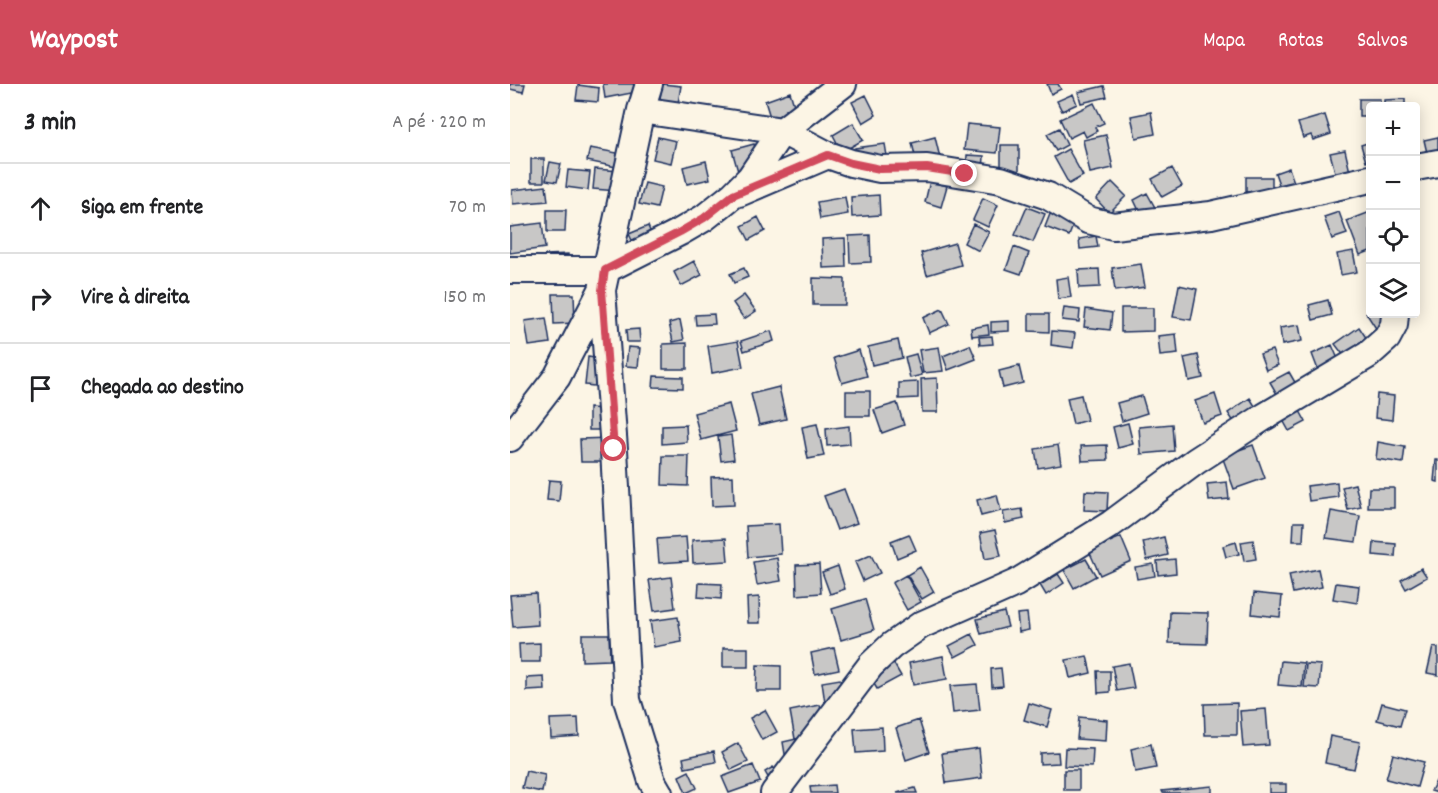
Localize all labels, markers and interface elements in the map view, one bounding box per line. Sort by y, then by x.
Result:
text: Waypost [30,22,118,62]
text: Mapa [1203,27,1245,57]
text: Rotas [1278,27,1324,57]
text: Salvos [1357,27,1408,57]
map controls [1366,102,1420,318]
button: + [1366,102,1420,156]
text: 3 min [24,105,76,142]
text: A pé · 220 m [392,109,486,137]
button: − [1366,156,1420,210]
route end [951,160,977,186]
icon: ahead [24,192,57,225]
text: Siga em frente [81,193,203,224]
text: 70 m [449,194,486,222]
button: locate [1366,210,1420,264]
button: layers [1366,264,1420,318]
icon: right [24,282,57,315]
text: Vire à direita [81,283,189,314]
text: 150 m [443,284,486,312]
icon: arrive [24,372,57,405]
text: Chegada ao destino [81,373,244,404]
route start [600,435,626,461]

